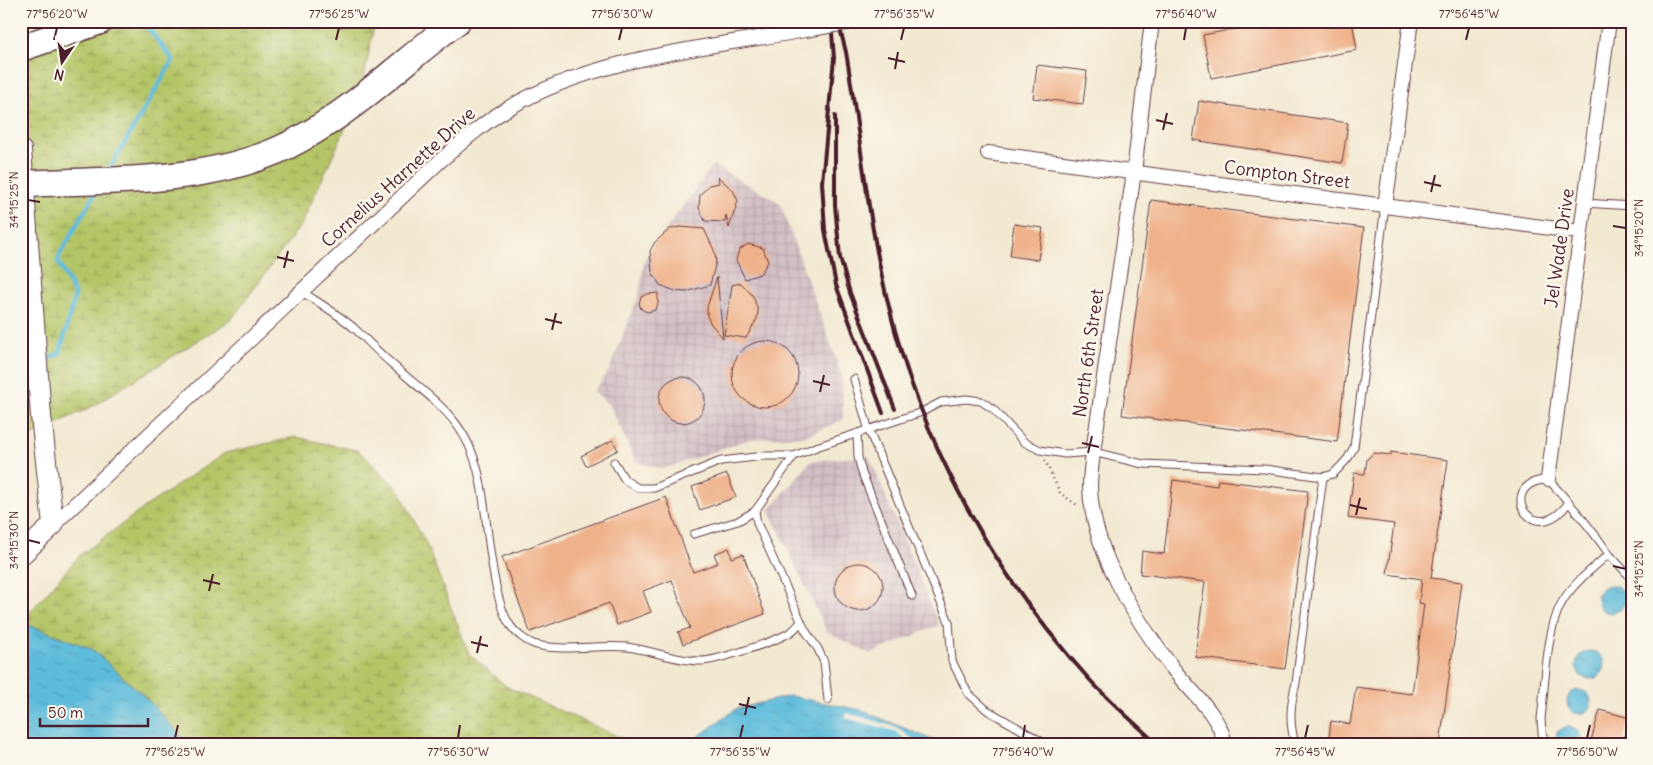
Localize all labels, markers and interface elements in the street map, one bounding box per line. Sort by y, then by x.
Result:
text: 77°56'20"W [26,6,88,21]
text: 77°56'25"W [309,6,369,21]
text: 77°56'30"W [591,6,653,21]
text: 77°56'35"W [874,6,934,21]
text: 77°56'40"W [1155,6,1217,21]
text: 77°56'45"W [1439,6,1499,21]
north arrow [38,38,88,88]
text: N [52,65,66,85]
street label: Cornelius Harnette Drive [316,102,480,252]
street label: Compton Street [1223,155,1351,193]
text: 34°15'25"N [6,171,21,229]
street label: Jel Wade Drive [1539,187,1579,309]
text: 34°15'20"N [1631,199,1646,257]
street label: North 6th Street [1068,287,1108,419]
text: 34°15'30"N [6,511,21,569]
text: 34°15'25"N [1631,540,1646,598]
scale bar [40,695,148,727]
text: 50 m [48,703,83,722]
text: 77°56'25"W [145,744,205,759]
text: 77°56'30"W [427,744,489,759]
text: 77°56'35"W [710,744,770,759]
text: 77°56'40"W [992,744,1054,759]
text: 77°56'45"W [1275,744,1335,759]
text: 77°56'50"W [1556,744,1618,759]

